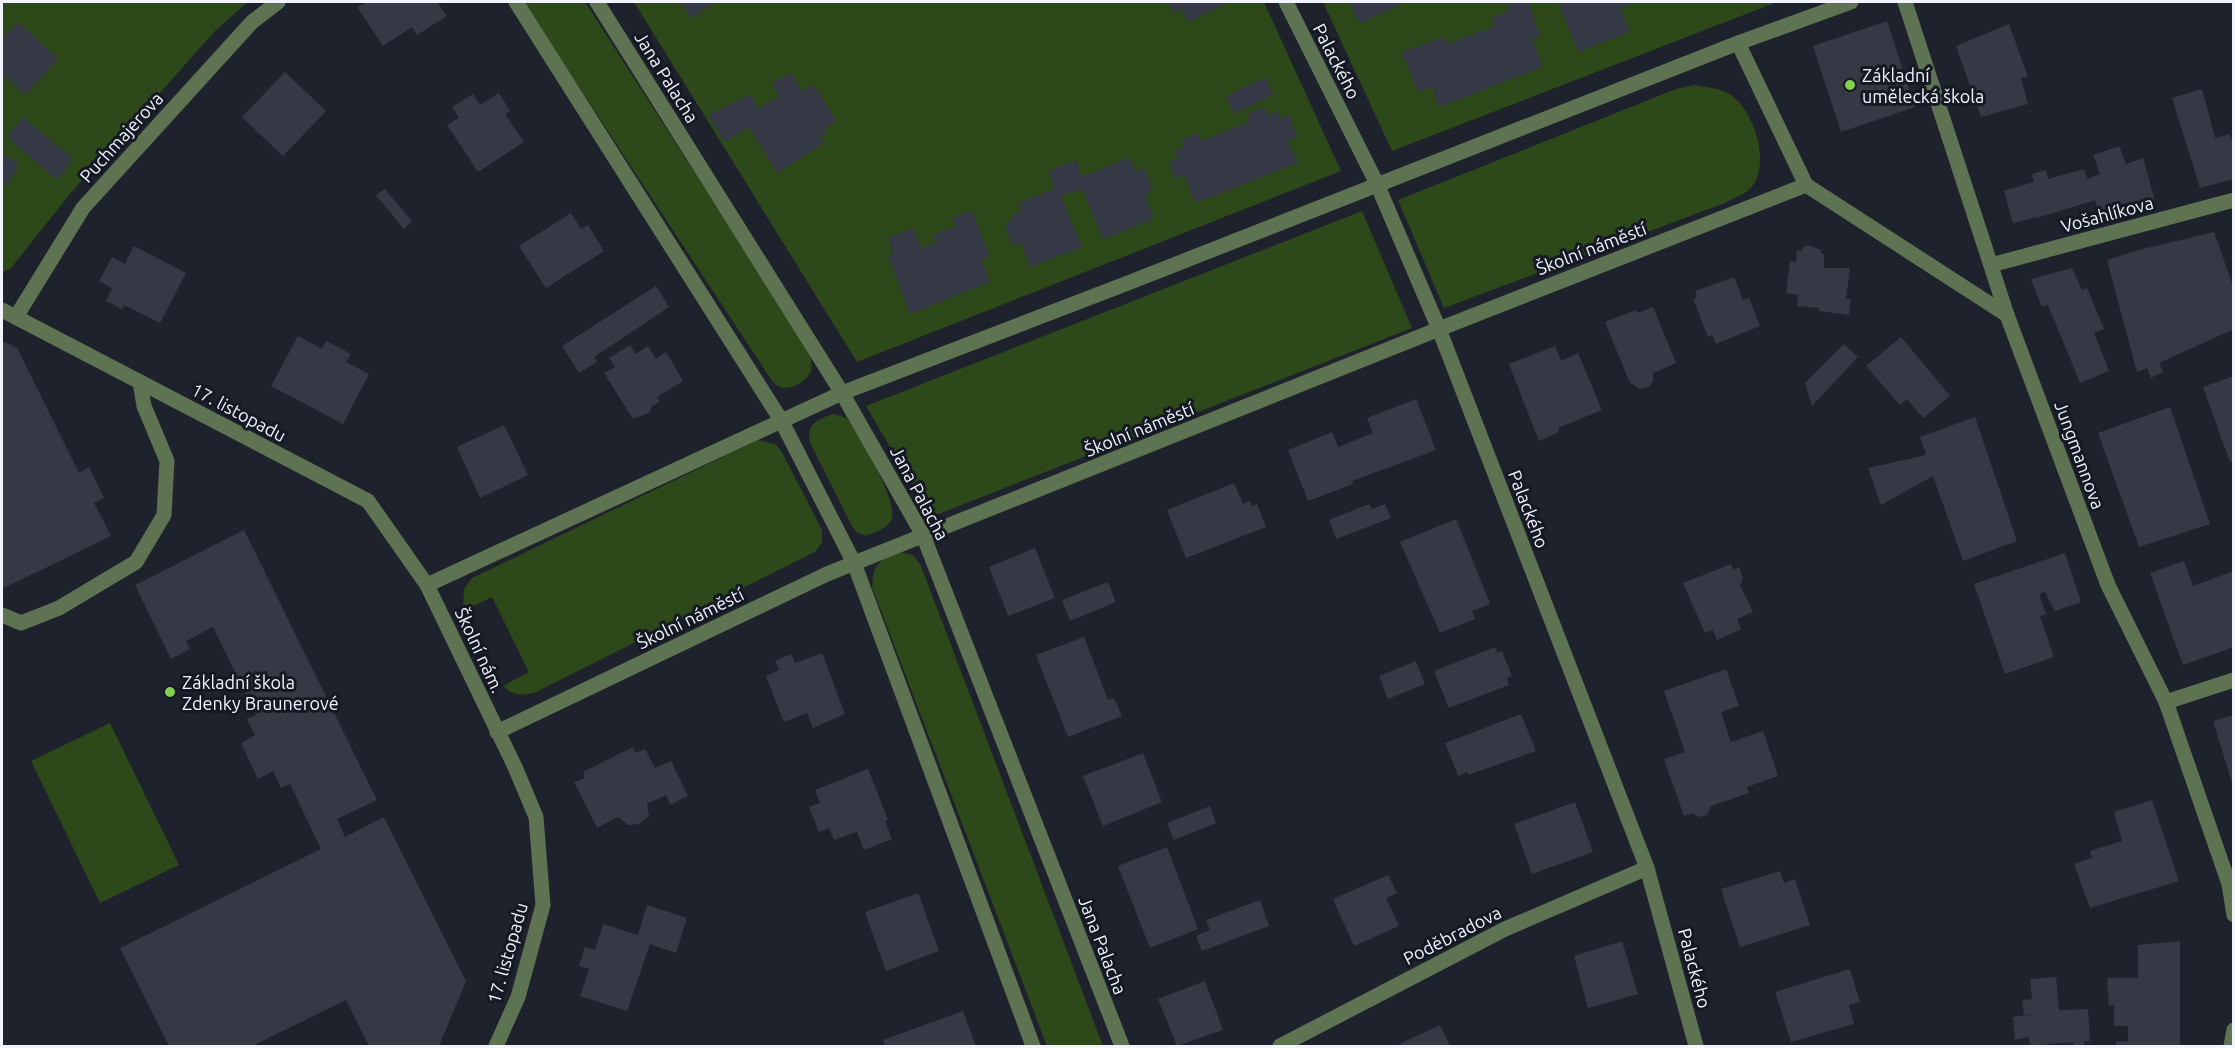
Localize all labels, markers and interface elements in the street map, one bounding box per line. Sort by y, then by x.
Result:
street label: Palackého [1310,20,1364,102]
street label: Jana Palacha [631,28,703,126]
place label: Základní umělecká škola [1862,65,1984,106]
marker: Základní umělecká škola [1843,78,1857,92]
street label: Puchmajerova [75,88,167,186]
street label: Vošahlíkova [2059,192,2155,236]
street label: Školní náměstí [1533,217,1650,278]
street label: 17. listopadu [188,379,290,445]
street label: Školní náměstí [1081,397,1197,460]
street label: Jungmannova [2051,398,2109,512]
street label: Jana Palacha [887,443,953,543]
street label: Palackého [1505,467,1553,551]
street label: Školní náměstí [633,582,747,653]
street label: Školní nám. [452,604,509,696]
place label: Základní škola Zdenky Braunerové [182,672,339,713]
marker: Základní škola Zdenky Braunerové [163,685,177,699]
street label: Jana Palacha [1075,893,1131,997]
street label: 17. listopadu [483,900,531,1006]
street label: Poděbradova [1400,902,1504,968]
street label: Palackého [1675,926,1715,1010]

